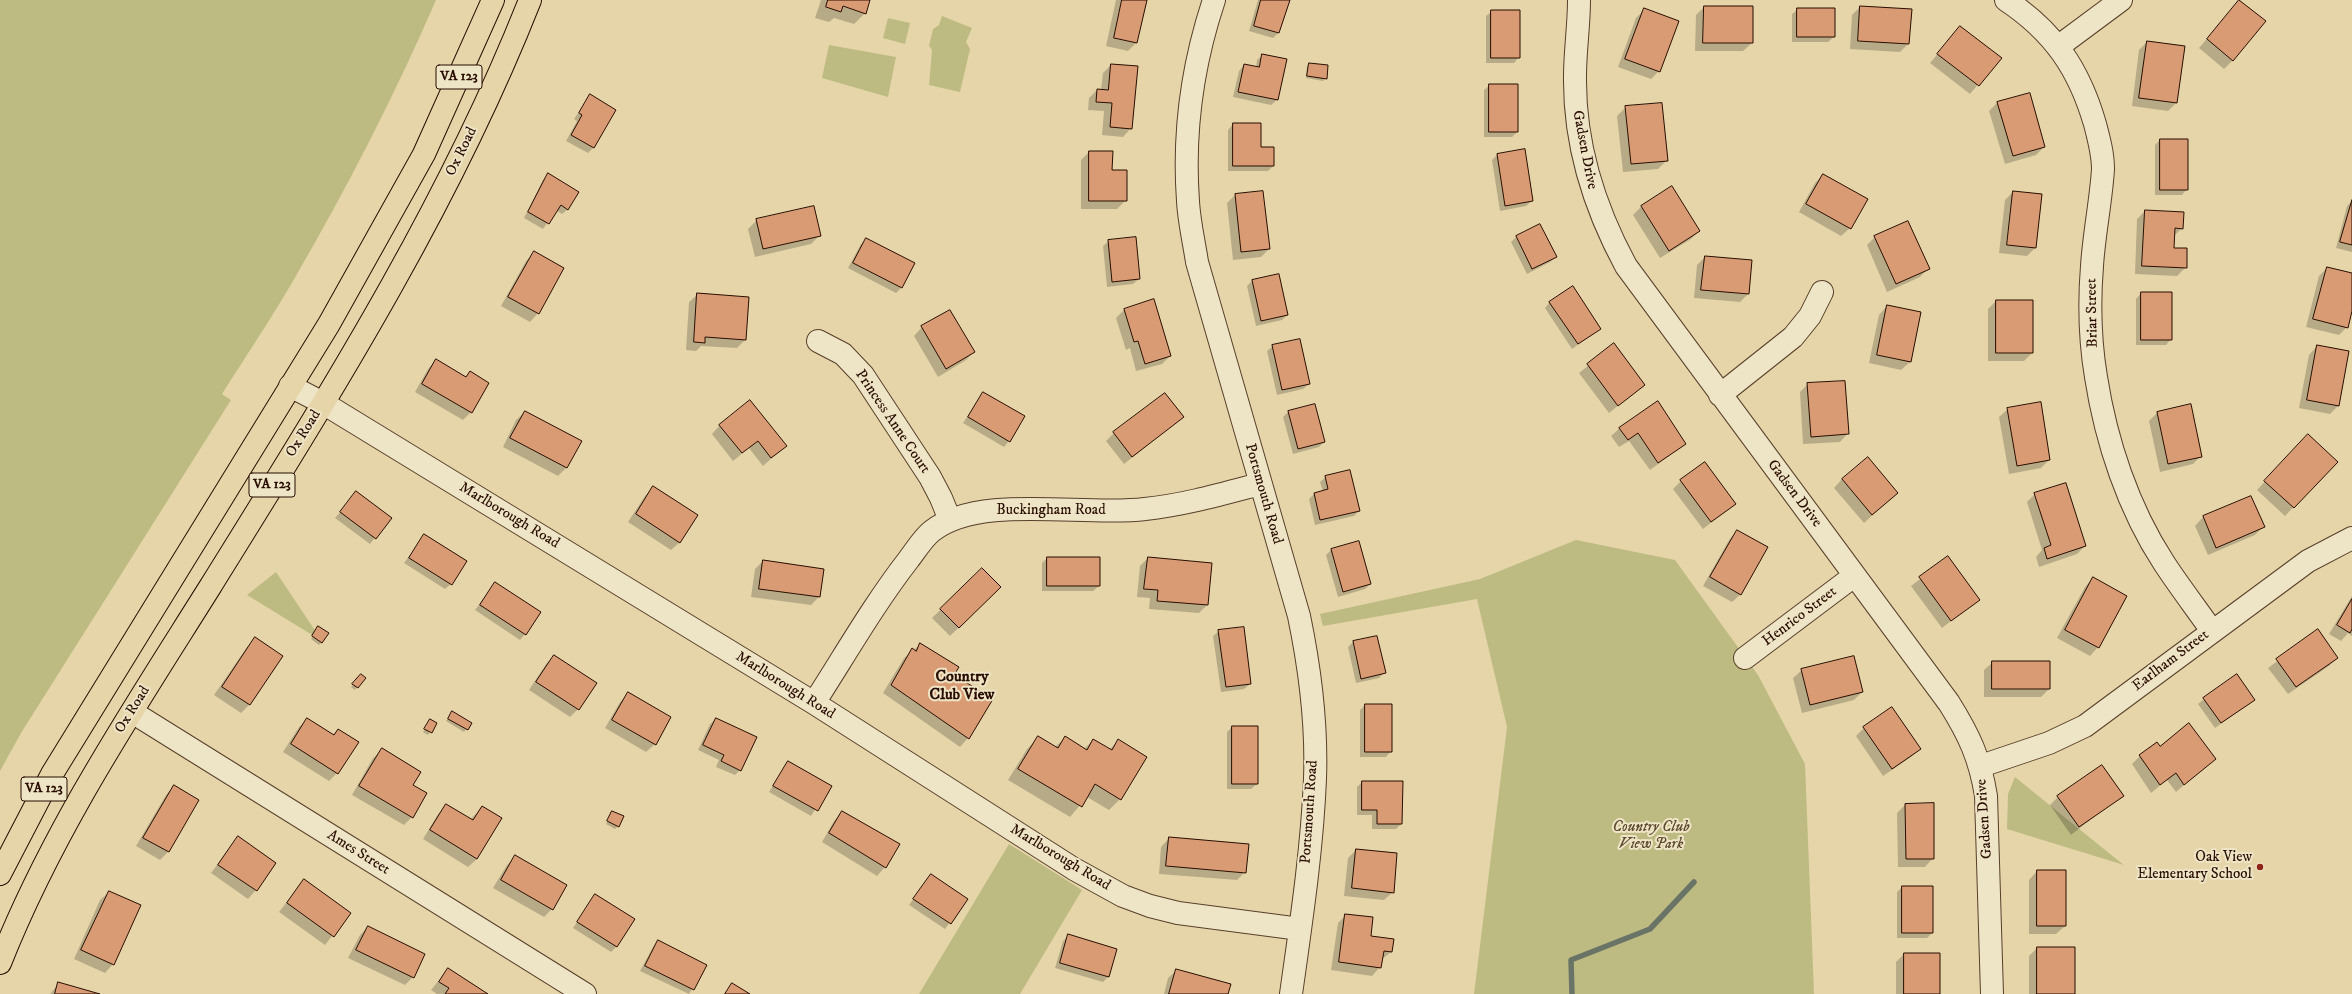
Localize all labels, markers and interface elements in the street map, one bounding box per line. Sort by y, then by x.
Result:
road number: VA 123 [436,65,482,89]
street label: Gadsen Drive [1568,109,1600,191]
street label: Ox Road [442,125,482,179]
street label: Briar Street [2083,278,2103,348]
street label: Princess Anne Court [851,367,933,477]
street label: Ox Road [283,407,325,461]
street label: Portsmouth Road [1240,442,1286,546]
street label: Gadsen Drive [1763,457,1825,531]
road number: VA 123 [249,473,295,497]
street label: Marlborough Road [456,479,562,553]
street label: Buckingham Road [996,502,1106,520]
street label: Henrico Street [1759,583,1841,651]
street label: Earlham Street [2129,626,2213,696]
street label: Marlborough Road [732,648,838,724]
district label: Country Club View [930,668,994,706]
street label: Ox Road [112,683,154,737]
street label: Portsmouth Road [1297,760,1323,864]
road number: VA 123 [21,777,67,801]
street label: Gadsen Drive [1973,778,1997,860]
park label: Country Club View Park [1613,819,1689,854]
street label: Marlborough Road [1007,821,1113,895]
street label: Ames Street [323,827,393,879]
place label: Oak View Elementary School [2137,849,2252,884]
marker: Oak View Elementary School [2255,862,2265,872]

